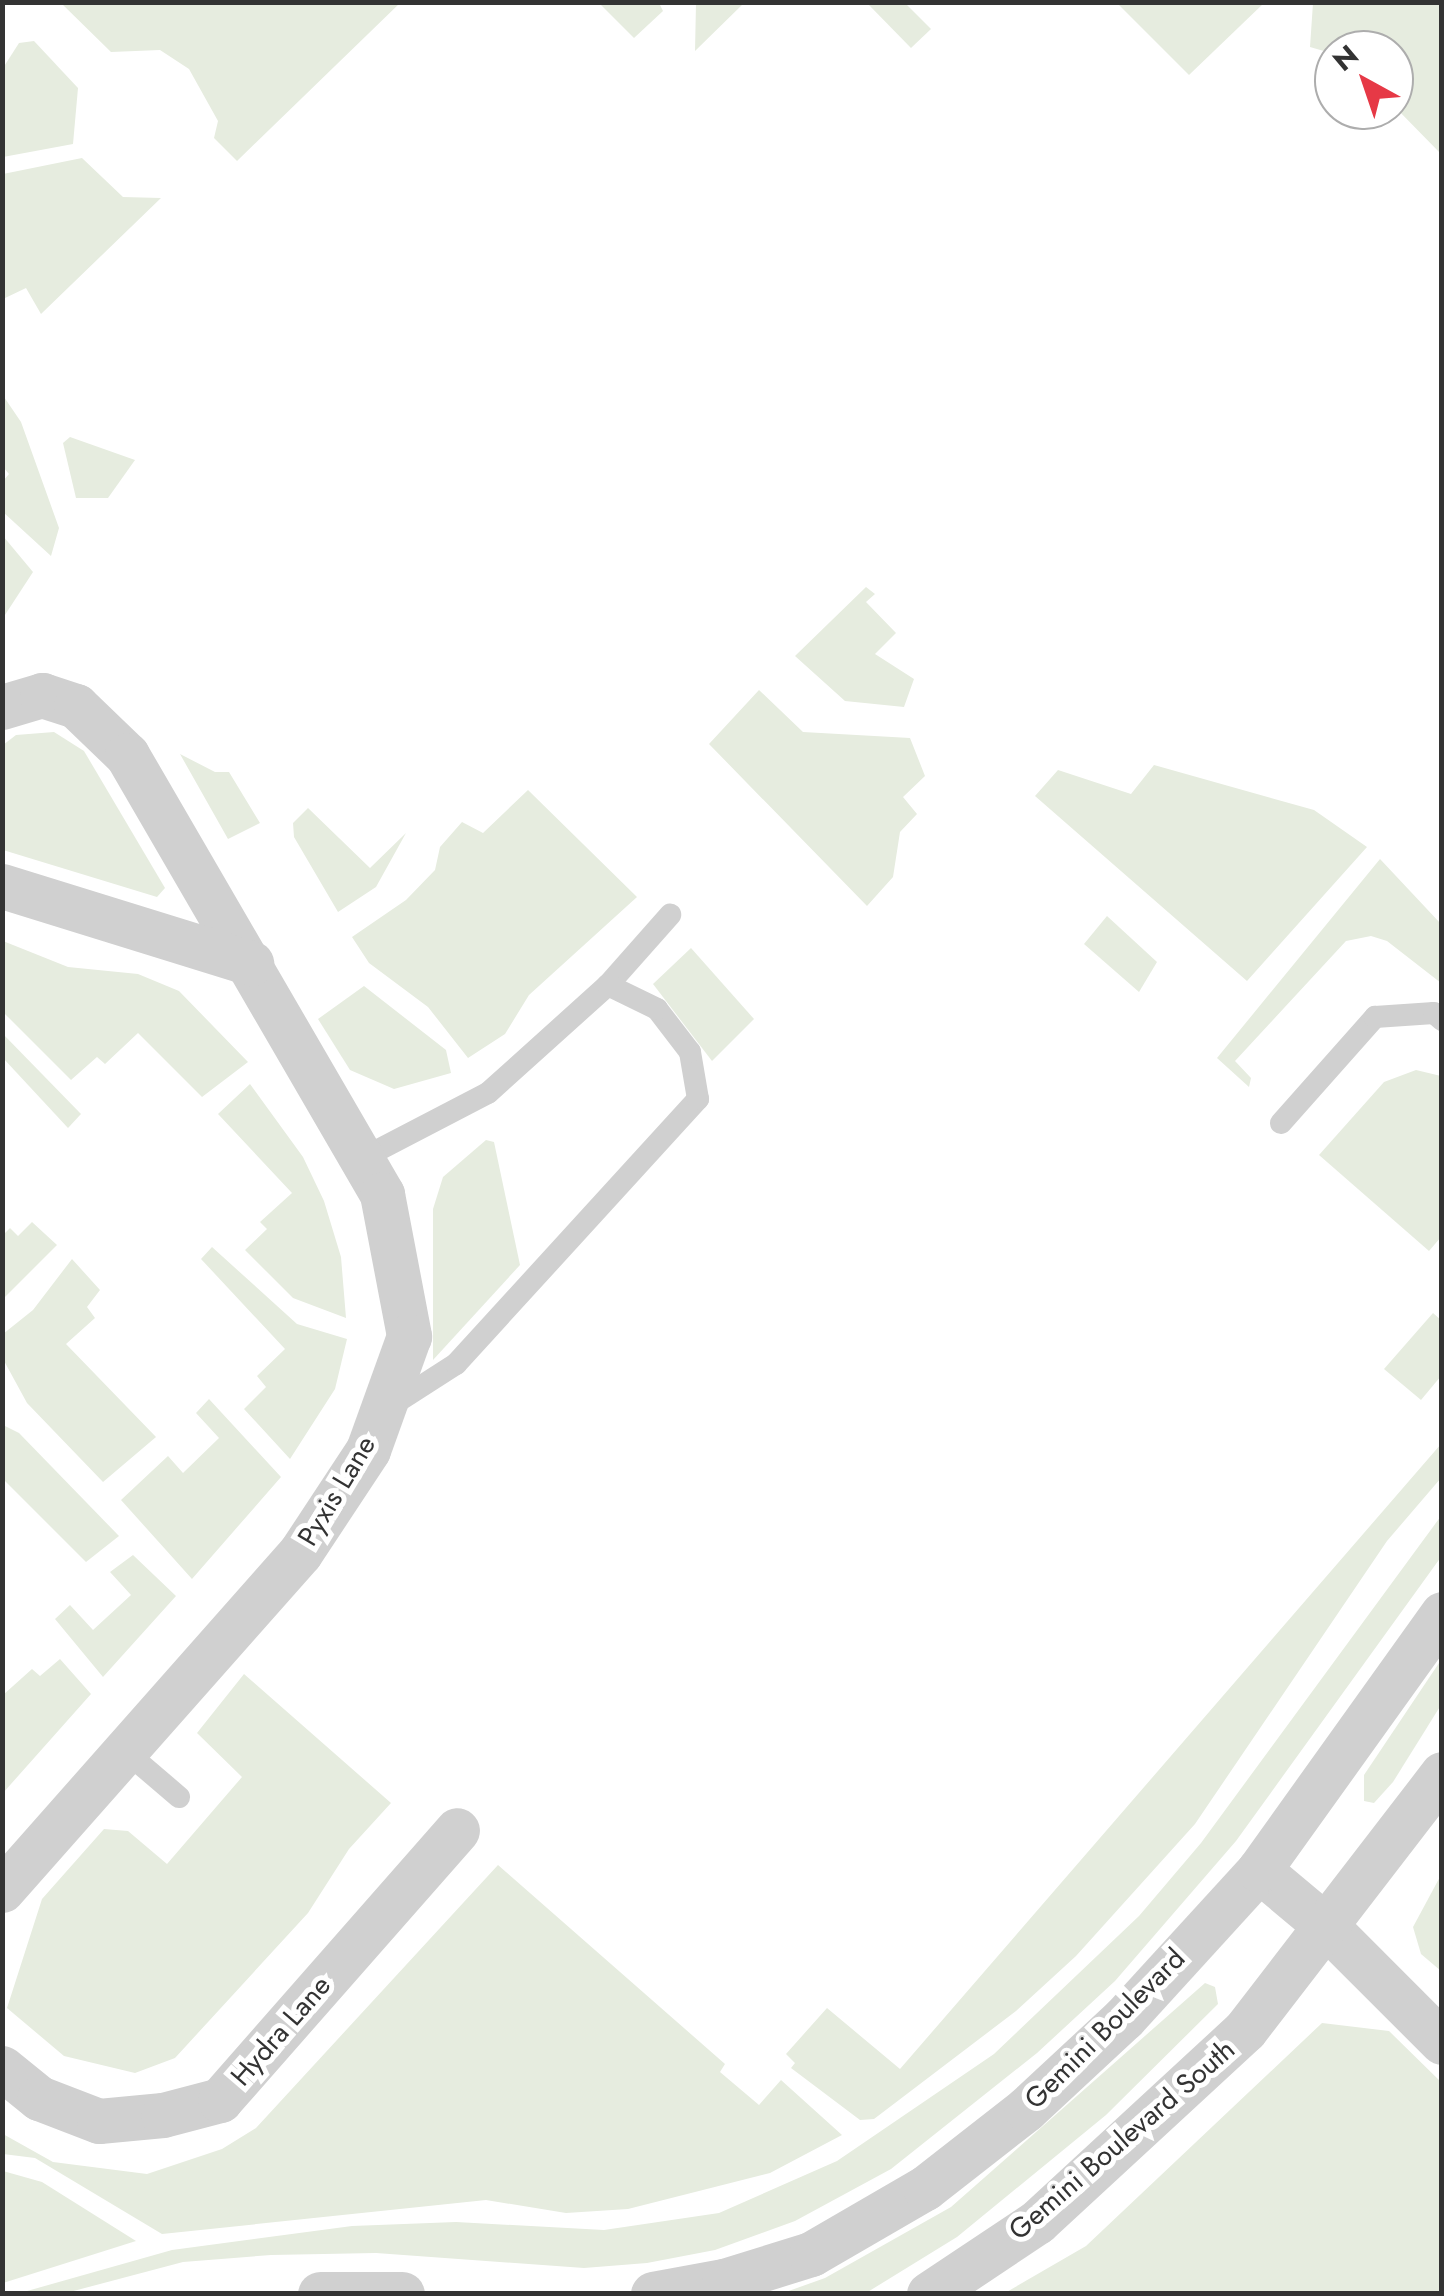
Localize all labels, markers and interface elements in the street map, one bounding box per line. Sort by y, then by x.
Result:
north arrow [1314,30,1414,130]
text: N [1324,35,1367,81]
street label: Pyxis Lane [291,1430,383,1552]
street label: Gemini Boulevard [1018,1942,1192,2116]
street label: Hydra Lane [224,1969,338,2093]
street label: Gemini Boulevard South [1002,2033,1242,2247]

